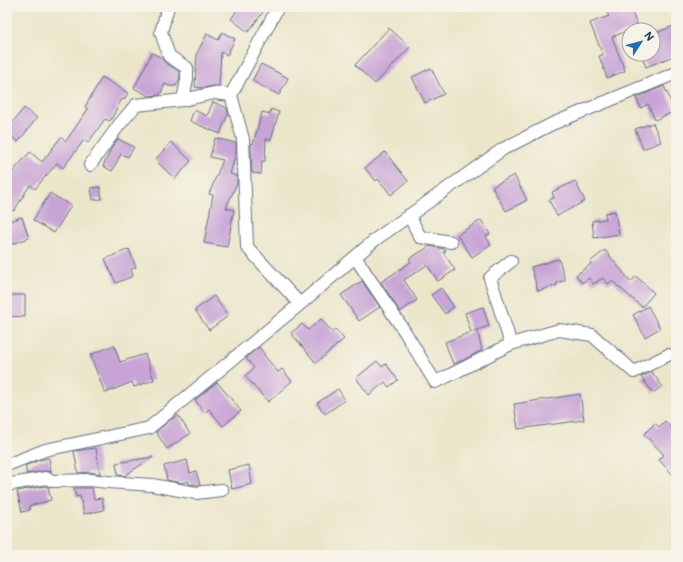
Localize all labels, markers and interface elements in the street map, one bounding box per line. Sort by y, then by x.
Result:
north arrow [621,22,661,62]
text: N [641,29,656,44]

